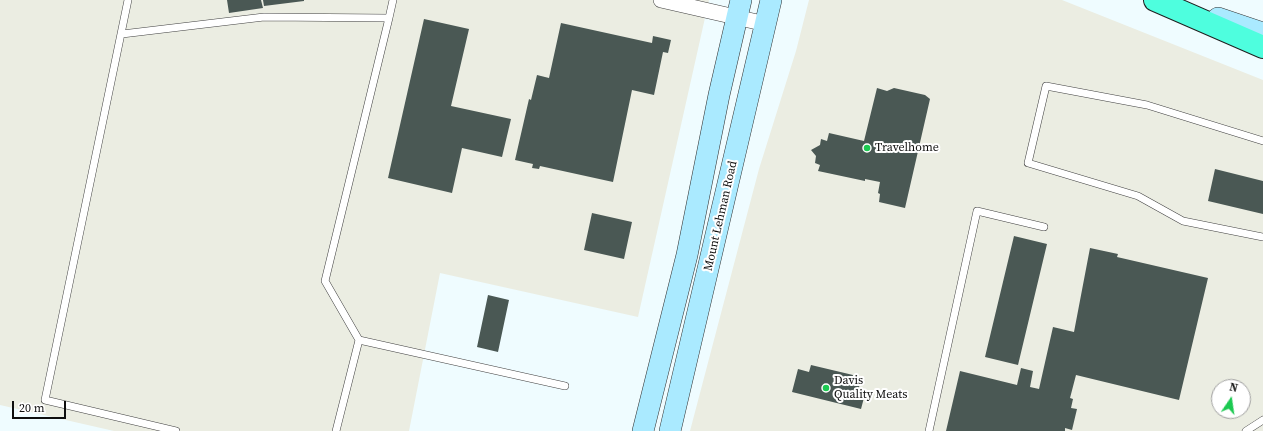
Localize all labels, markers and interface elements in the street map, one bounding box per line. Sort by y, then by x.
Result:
place label: Travelhome [875,141,939,155]
marker: Travelhome [862,143,872,153]
street label: Mount Lehman Road [701,160,741,272]
place label: Davis Quality Meats [834,374,907,402]
north arrow [1211,379,1251,419]
text: N [1228,380,1239,396]
marker: Davis Quality Meats [821,383,831,393]
scale bar [14,393,68,419]
text: 20 m [19,400,45,416]

